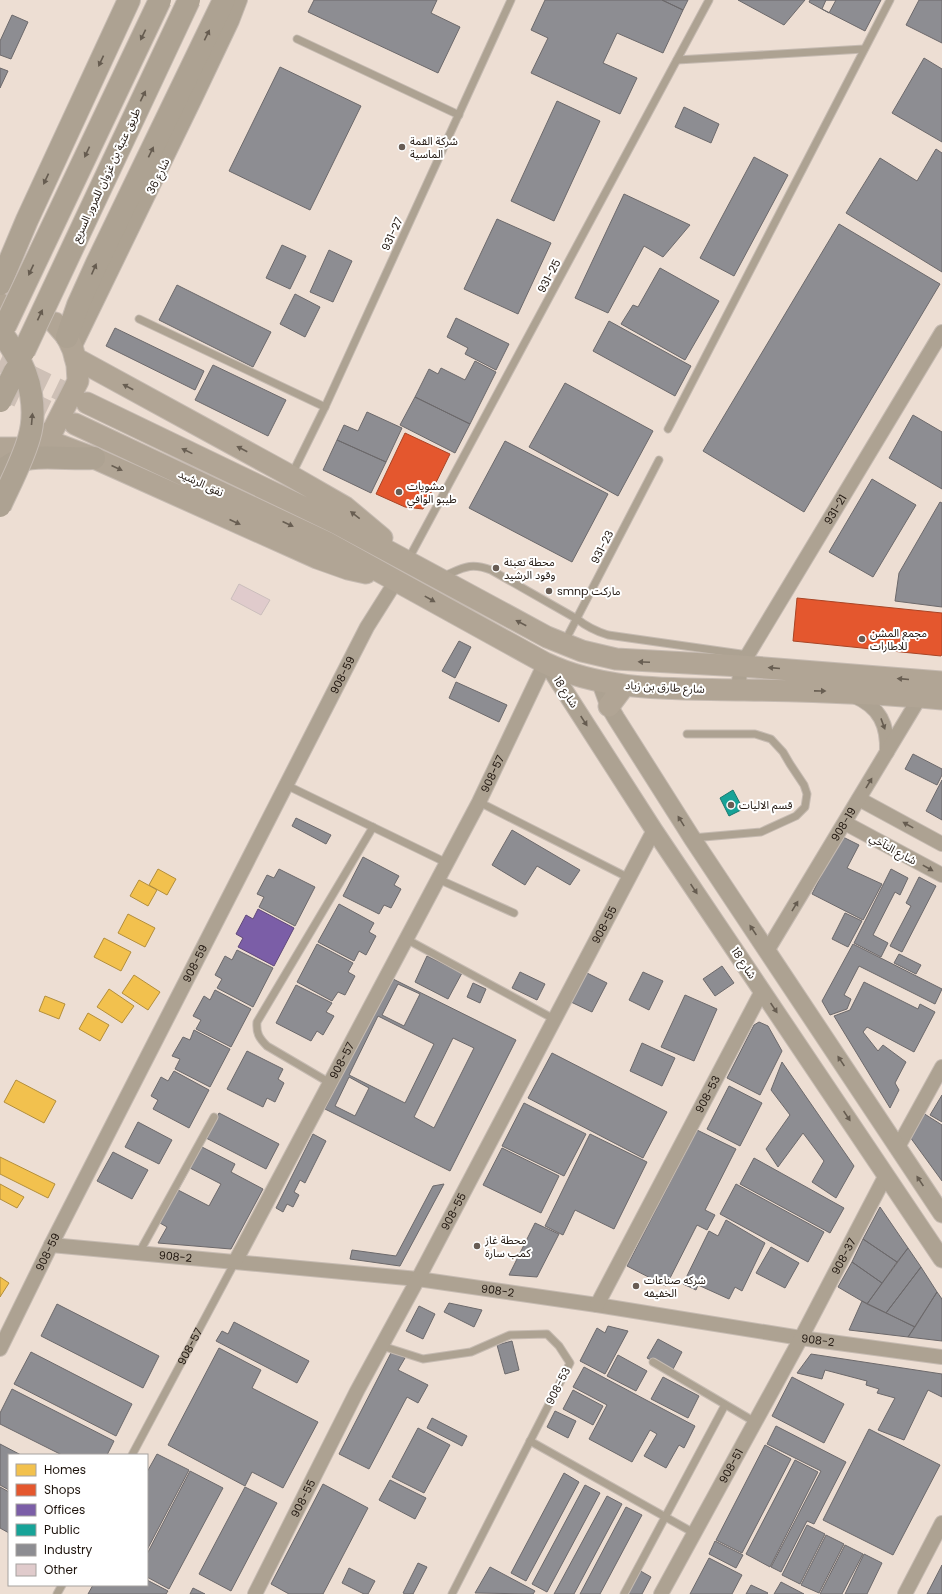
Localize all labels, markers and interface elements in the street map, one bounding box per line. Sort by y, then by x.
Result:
one-way arrow [140,29,146,41]
one-way arrow [204,30,210,41]
one-way arrow [98,55,104,66]
one-way arrow [140,90,146,102]
street label: طريق عتبة بن غزوان للمرور السريع [68,105,144,245]
place label: شركة القمة الماسية [410,133,458,162]
marker: شركة القمة الماسية [397,142,407,152]
one-way arrow [84,147,90,158]
one-way arrow [148,147,154,158]
street label: شارع 36 [143,155,174,197]
one-way arrow [43,173,49,184]
street label: 931-27 [377,215,407,253]
street label: 931-25 [533,256,565,296]
one-way arrow [28,264,34,276]
one-way arrow [91,264,97,275]
one-way arrow [37,310,43,321]
one-way arrow [122,384,134,391]
one-way arrow [28,413,35,425]
one-way arrow [236,446,248,453]
one-way arrow [182,448,193,454]
one-way arrow [111,466,123,472]
street label: نفق الرشيد [176,466,226,500]
place label: مشويات طيبو الوافي [407,478,457,509]
marker: مشويات طيبو الوافي [394,487,404,497]
street label: 931-21 [820,491,851,528]
one-way arrow [349,510,360,519]
one-way arrow [230,519,242,525]
one-way arrow [282,521,294,527]
street label: 931-23 [587,527,617,567]
place label: محطة تعبئة وقود الرشيد [504,554,555,583]
marker: محطة تعبئة وقود الرشيد [491,563,501,573]
place label: smnp ماركت [557,583,621,599]
marker: smnp ماركت [544,586,554,596]
one-way arrow [424,596,436,603]
one-way arrow [515,620,527,626]
place label: مجمع المشن للاطارات [870,625,927,654]
marker: مجمع المشن للاطارات [857,634,867,644]
street label: 908-59 [326,653,359,697]
one-way arrow [638,658,650,665]
one-way arrow [768,665,780,672]
street label: شارع 18 [550,673,582,711]
one-way arrow [897,675,909,682]
street label: شارع طارق بن زياد [625,677,706,697]
one-way arrow [814,688,827,694]
one-way arrow [581,715,588,727]
one-way arrow [881,719,887,731]
street label: 908-57 [477,752,508,795]
one-way arrow [865,777,872,789]
place label: قسم الاليات [739,797,793,814]
marker: قسم الاليات [726,800,736,810]
street label: 908-19 [827,804,860,844]
one-way arrow [678,815,685,827]
one-way arrow [902,822,914,829]
street label: شارع التآخي [866,829,920,870]
one-way arrow [922,865,934,871]
one-way arrow [690,884,698,894]
one-way arrow [791,900,798,912]
street label: 908-55 [588,903,621,946]
one-way arrow [749,925,757,935]
street label: 908-59 [179,942,211,985]
street label: شارع 18 [728,944,761,982]
one-way arrow [770,1003,778,1013]
street label: 908-57 [325,1039,358,1082]
one-way arrow [837,1056,844,1067]
street label: 908-53 [691,1073,724,1116]
one-way arrow [843,1111,851,1121]
one-way arrow [916,1176,924,1186]
street label: 908-55 [437,1190,470,1233]
street label: 908-59 [31,1230,64,1274]
place label: محطة غاز كمب سارة [484,1232,531,1261]
street label: 908-37 [827,1235,860,1277]
marker: محطة غاز كمب سارة [472,1241,482,1251]
street label: 908-2 [158,1247,193,1266]
place label: شركه صناعات الخفيفه [644,1272,706,1301]
street label: 908-2 [480,1280,515,1301]
marker: شركه صناعات الخفيفه [631,1281,641,1291]
street label: 908-57 [173,1325,206,1368]
street label: 908-2 [800,1330,835,1350]
street label: 908-53 [542,1364,574,1408]
street label: 908-51 [715,1446,747,1486]
legend [8,1454,148,1586]
text: Homes [44,1461,86,1478]
street label: 908-55 [287,1477,319,1520]
text: Shops [44,1481,81,1498]
text: Offices [44,1501,85,1518]
text: Public [44,1521,80,1538]
text: Industry [44,1541,93,1558]
text: Other [44,1561,78,1578]

